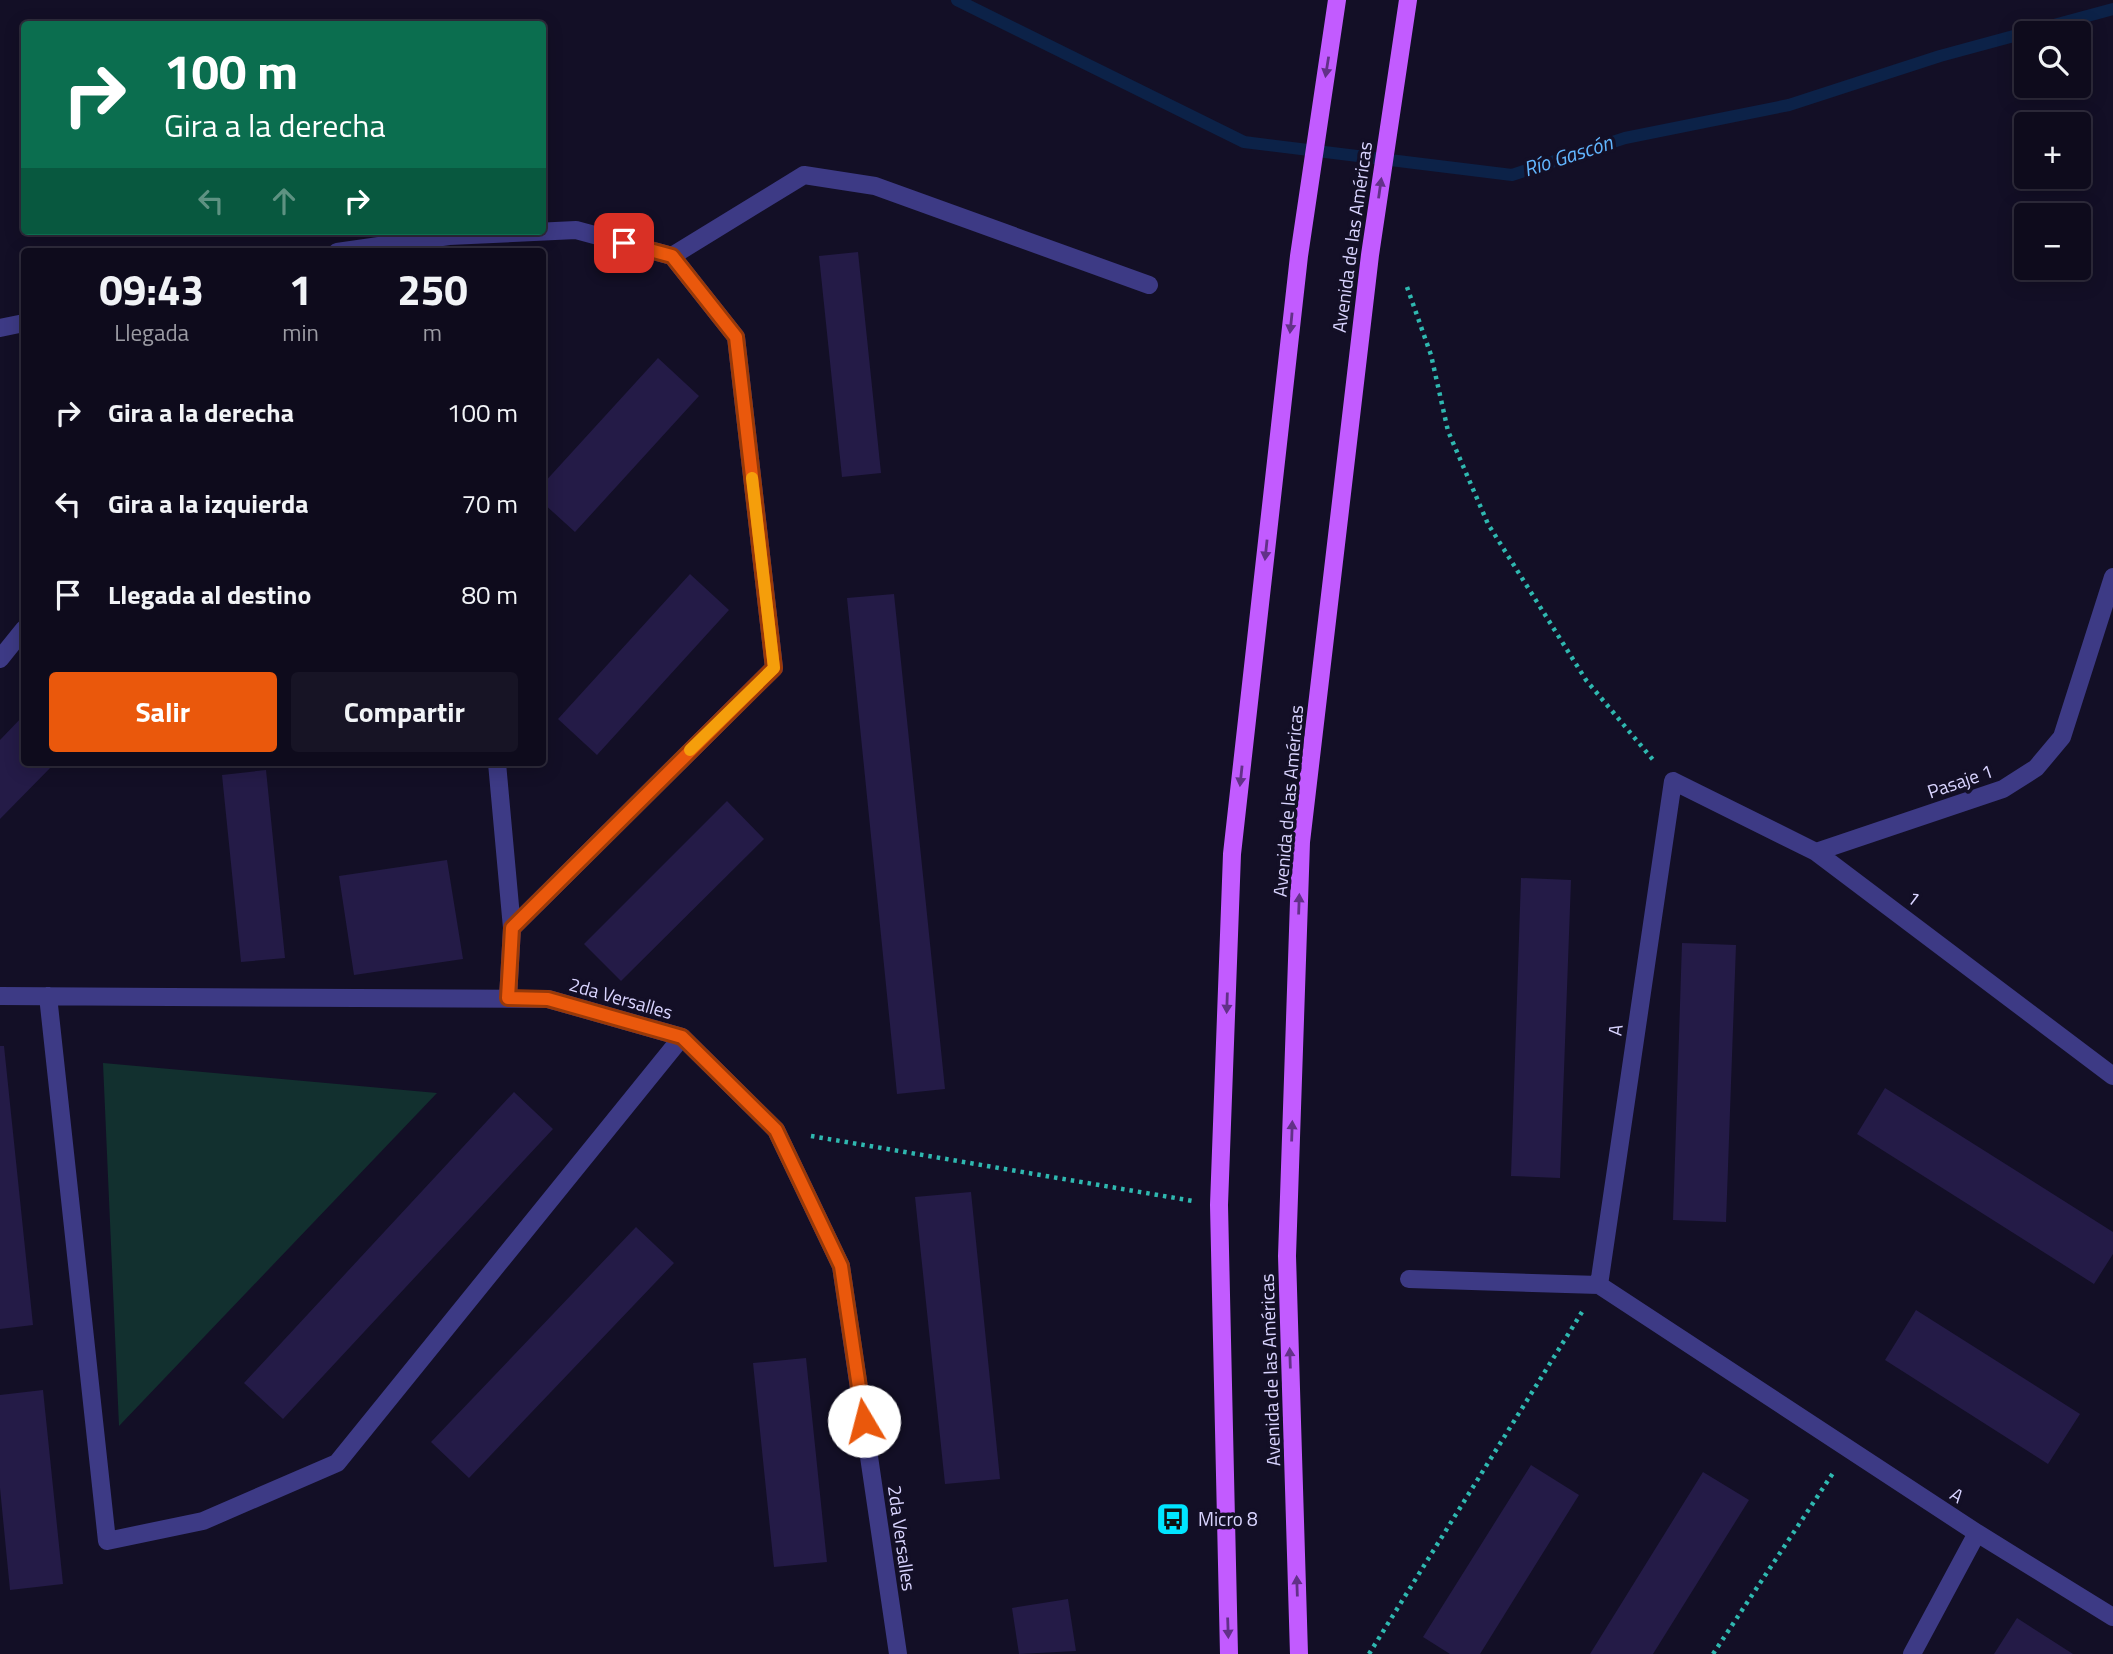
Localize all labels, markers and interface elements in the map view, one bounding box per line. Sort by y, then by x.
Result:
map controls [2014,21,2091,280]
button: search [2014,21,2091,98]
text: 100 m [164,33,298,108]
icon: right [49,49,140,140]
one-way arrow [1321,57,1332,79]
text: Gira a la derecha [164,101,386,149]
button: + [2014,112,2091,189]
water label: Río Gascón [1519,125,1617,184]
street label: Avenida de las Américas [1324,139,1379,334]
one-way arrow [1374,177,1385,199]
icon: left [192,182,230,220]
icon: ahead [265,182,303,220]
icon: right [338,182,376,220]
button: − [2014,203,2091,280]
pin [594,213,654,273]
icon: arrive [605,224,643,262]
text: 09:43 [99,257,204,321]
text: 1 [289,257,312,321]
text: 250 [397,257,468,321]
one-way arrow [1285,313,1296,335]
text: Llegada [114,315,189,350]
text: min [282,315,319,350]
text: m [423,315,442,350]
text: Gira a la derecha [108,393,294,432]
text: 100 m [447,393,518,432]
icon: right [49,394,87,432]
text: Gira a la izquierda [108,484,309,523]
text: 70 m [461,484,518,523]
icon: left [49,485,87,523]
one-way arrow [1260,539,1271,561]
text: Llegada al destino [108,575,311,614]
text: 80 m [461,575,518,614]
icon: arrive [49,576,87,614]
button: Salir [49,672,277,752]
button: Compartir [291,672,518,752]
street label: Avenida de las Américas [1265,704,1310,898]
street label: Pasaje 1 [1923,756,1997,805]
one-way arrow [1235,765,1246,787]
street label: 1 [1901,883,1927,912]
one-way arrow [1294,892,1305,914]
street label: 2da Versalles [566,969,677,1026]
one-way arrow [1221,992,1232,1014]
street label: A [1599,1022,1630,1038]
one-way arrow [1286,1120,1297,1142]
street label: Avenida de las Américas [1252,1273,1287,1467]
one-way arrow [1285,1347,1296,1369]
position arrow [827,1384,901,1458]
street label: A [1945,1479,1970,1510]
street label: 2da Versalles [881,1483,924,1593]
bus stop icon: Micro 8 [1154,1500,1192,1538]
place label: Micro 8 [1198,1504,1258,1533]
one-way arrow [1291,1575,1302,1597]
one-way arrow [1223,1617,1234,1639]

